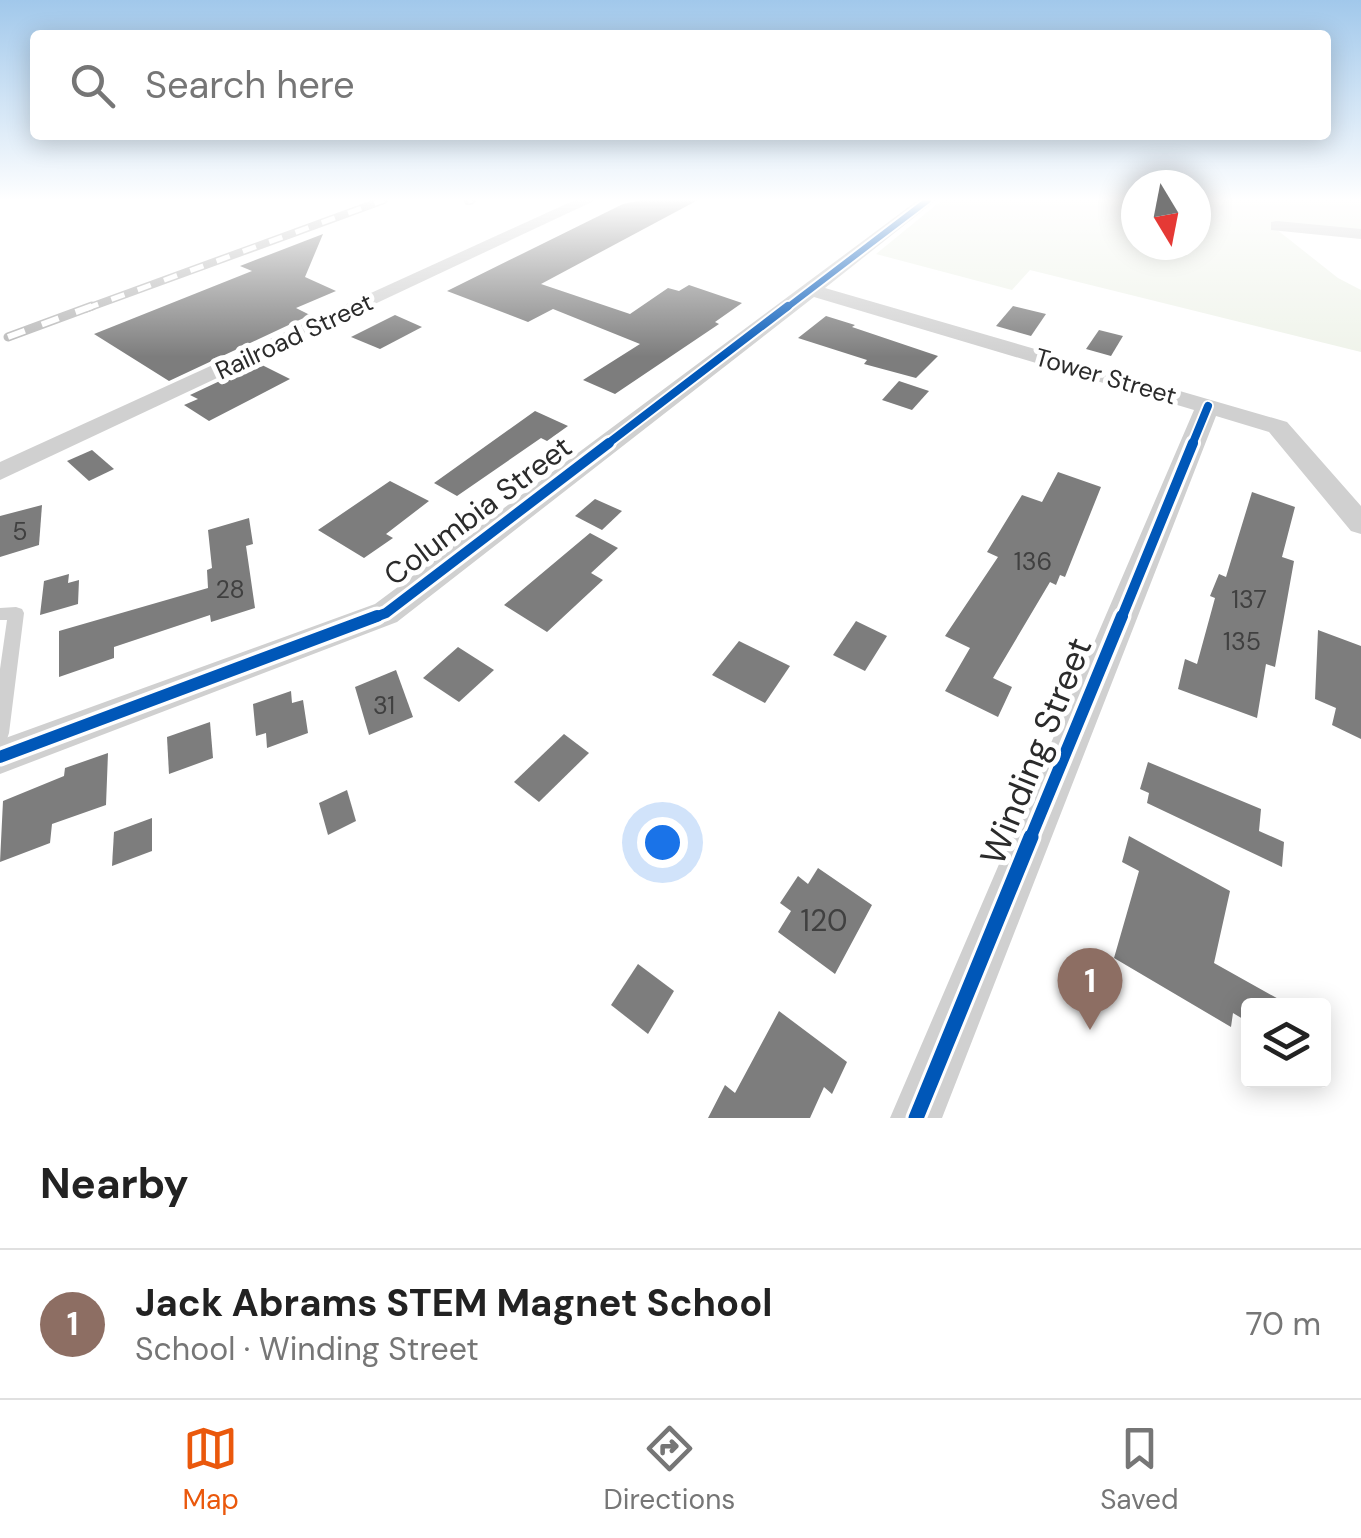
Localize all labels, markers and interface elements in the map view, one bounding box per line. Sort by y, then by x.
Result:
search box [30,30,1331,140]
icon: search [65,58,120,113]
text: Search here [145,60,355,110]
north arrow [1121,170,1211,260]
street label: Railroad Street [210,286,378,387]
street label: Tower Street [1031,341,1180,412]
street label: Columbia Street [376,427,579,594]
house number: 5 [12,515,28,548]
house number: 136 [1014,545,1052,578]
house number: 28 [215,573,245,606]
house number: 137 [1231,583,1267,616]
house number: 135 [1223,625,1261,658]
street label: Winding Street [970,631,1102,871]
house number: 31 [373,689,395,722]
your location [637,817,688,868]
house number: 120 [801,901,847,940]
pin: 1 [1058,948,1122,1030]
map controls [1241,998,1331,1088]
button: layers [1241,998,1331,1088]
text: Nearby [40,1156,189,1211]
text: Jack Abrams STEM Magnet School [135,1278,773,1328]
text: 1 [67,1303,78,1345]
text: 70 m [1245,1303,1321,1345]
text: School · Winding Street [135,1328,479,1370]
tab: Map [182,1421,239,1518]
tab: Directions [604,1421,735,1518]
tab: Saved [1100,1421,1179,1518]

